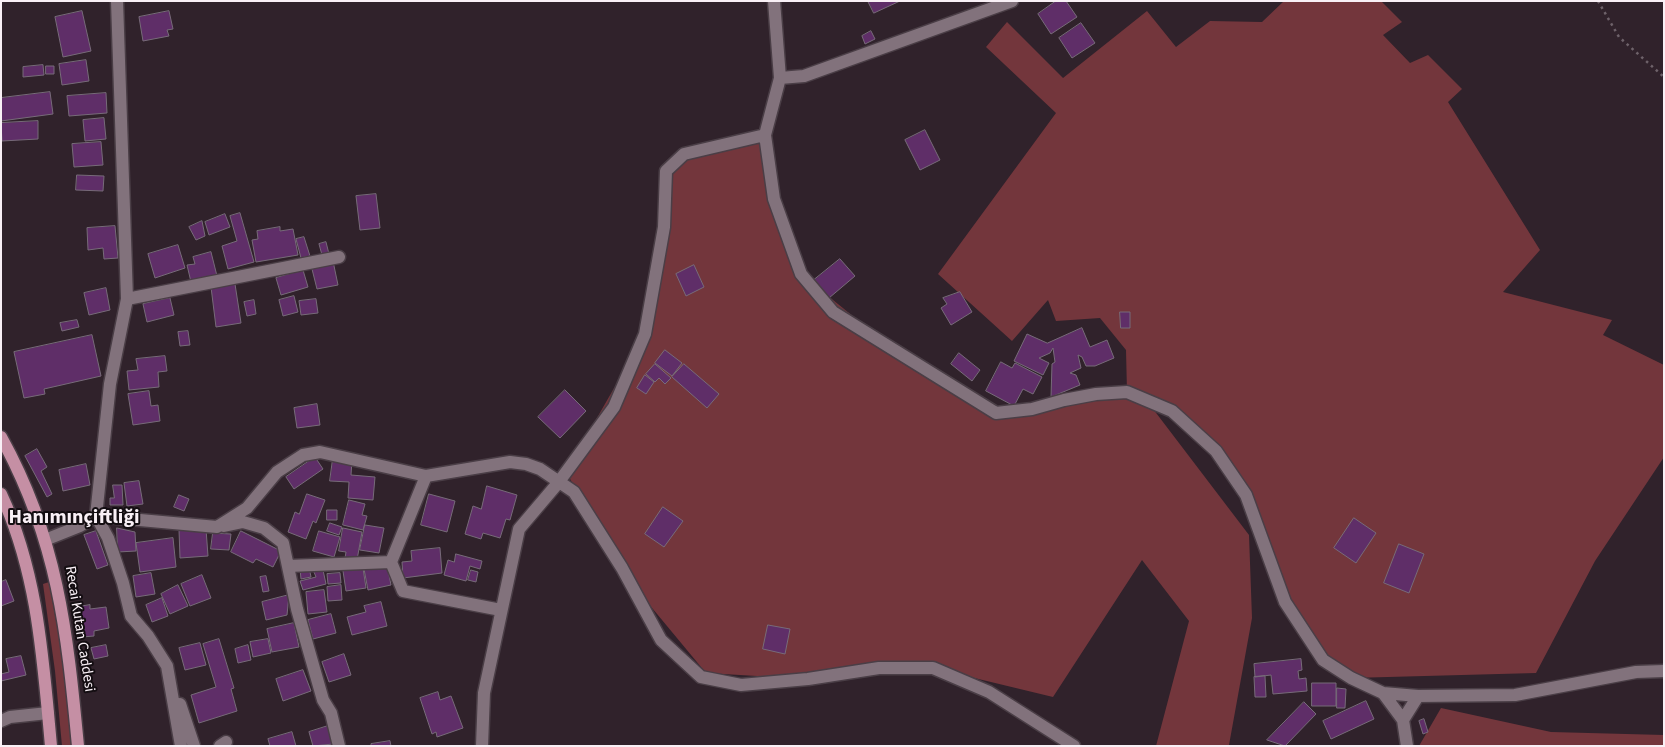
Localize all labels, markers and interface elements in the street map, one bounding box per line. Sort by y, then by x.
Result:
district label: Hanımınçiftliği [8,507,140,531]
street label: Recai Kutan Caddesi [60,565,98,693]

